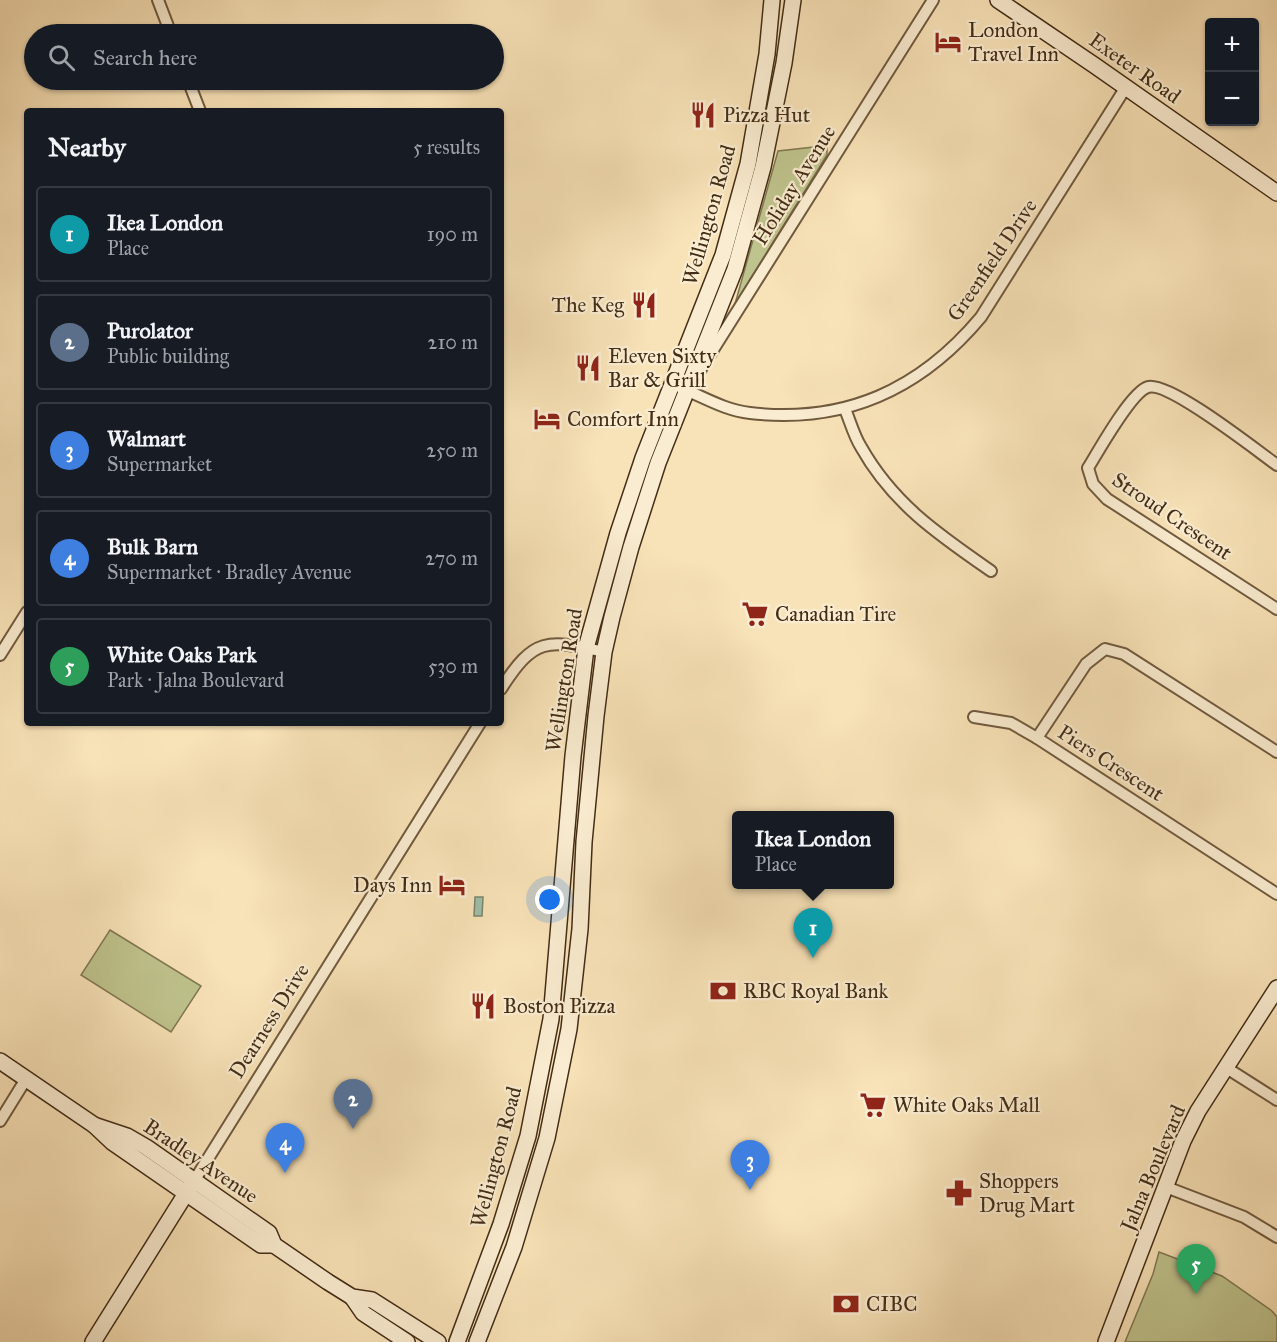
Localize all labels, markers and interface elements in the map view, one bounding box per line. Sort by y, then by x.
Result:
place label: London Travel Inn [968,17,1059,67]
map controls [1205,18,1259,126]
button: + [1205,18,1259,72]
search box [24,24,504,90]
hotel icon: London Travel Inn [933,27,963,57]
street label: Exeter Road [1084,27,1186,109]
icon: search [45,41,78,74]
text: Search here [93,44,197,71]
button: − [1205,72,1259,126]
restaurant icon: Pizza Hut [688,100,718,130]
place label: Pizza Hut [723,102,811,128]
street label: Holiday Avenue [747,120,841,250]
text: Nearby [48,131,126,163]
text: 5 results [413,135,480,159]
street label: Wellington Road [677,141,742,288]
street label: Greenfield Drive [941,194,1043,326]
text: Ikea London [107,209,223,236]
text: 1 [66,222,73,246]
text: 190 m [427,222,478,246]
text: Place [107,236,149,260]
restaurant icon: The Keg [629,290,659,320]
place label: The Keg [552,292,624,318]
text: Purolator [107,317,193,344]
text: 2 [65,330,74,354]
text: 210 m [428,330,478,354]
place label: Eleven Sixty Bar & Grill [608,343,717,393]
text: Public building [107,344,229,368]
restaurant icon: Eleven Sixty Bar & Grill [573,353,603,383]
hotel icon: Comfort Inn [532,404,562,434]
place label: Comfort Inn [567,406,679,432]
text: Walmart [107,425,186,452]
text: 3 [66,438,74,462]
text: 250 m [426,438,478,462]
text: Supermarket [107,452,212,476]
street label: Stroud Crescent [1107,466,1237,566]
text: Bulk Barn [107,533,198,560]
text: 4 [64,546,75,570]
text: 270 m [425,546,478,570]
text: Supermarket · Bradley Avenue [107,560,352,584]
supermarket icon: Canadian Tire [740,599,770,629]
place label: Canadian Tire [775,601,896,627]
street label: Wellington Road [540,606,588,754]
text: White Oaks Park [107,641,257,668]
text: 5 [65,654,74,678]
text: 530 m [428,654,478,678]
text: Park · Jalna Boulevard [107,668,284,692]
street label: Piers Crescent [1053,719,1169,807]
popup [732,811,894,889]
text: Ikea London [755,825,871,852]
text: Place [755,852,797,876]
hotel icon: Days Inn [437,870,467,900]
place label: Days Inn [353,872,432,898]
your location [535,885,564,914]
pin: 1 [794,908,832,958]
street label: Dearness Drive [223,959,315,1083]
bank icon: RBC Royal Bank [708,976,738,1006]
place label: RBC Royal Bank [743,978,889,1004]
restaurant icon: Boston Pizza [468,991,498,1021]
place label: Boston Pizza [503,993,616,1019]
pin: 2 [334,1080,372,1129]
street label: Wellington Road [465,1083,527,1230]
supermarket icon: White Oaks Mall [858,1090,888,1120]
place label: White Oaks Mall [893,1092,1040,1118]
street label: Jalna Boulevard [1114,1101,1191,1237]
street label: Bradley Avenue [139,1113,263,1209]
pin: 4 [266,1124,304,1173]
pin: 3 [730,1140,770,1190]
place label: Shoppers Drug Mart [979,1168,1075,1218]
pharmacy icon: Shoppers Drug Mart [944,1178,974,1208]
pin: 5 [1176,1244,1216,1294]
bank icon: CIBC [831,1289,861,1319]
place label: CIBC [866,1291,918,1317]

